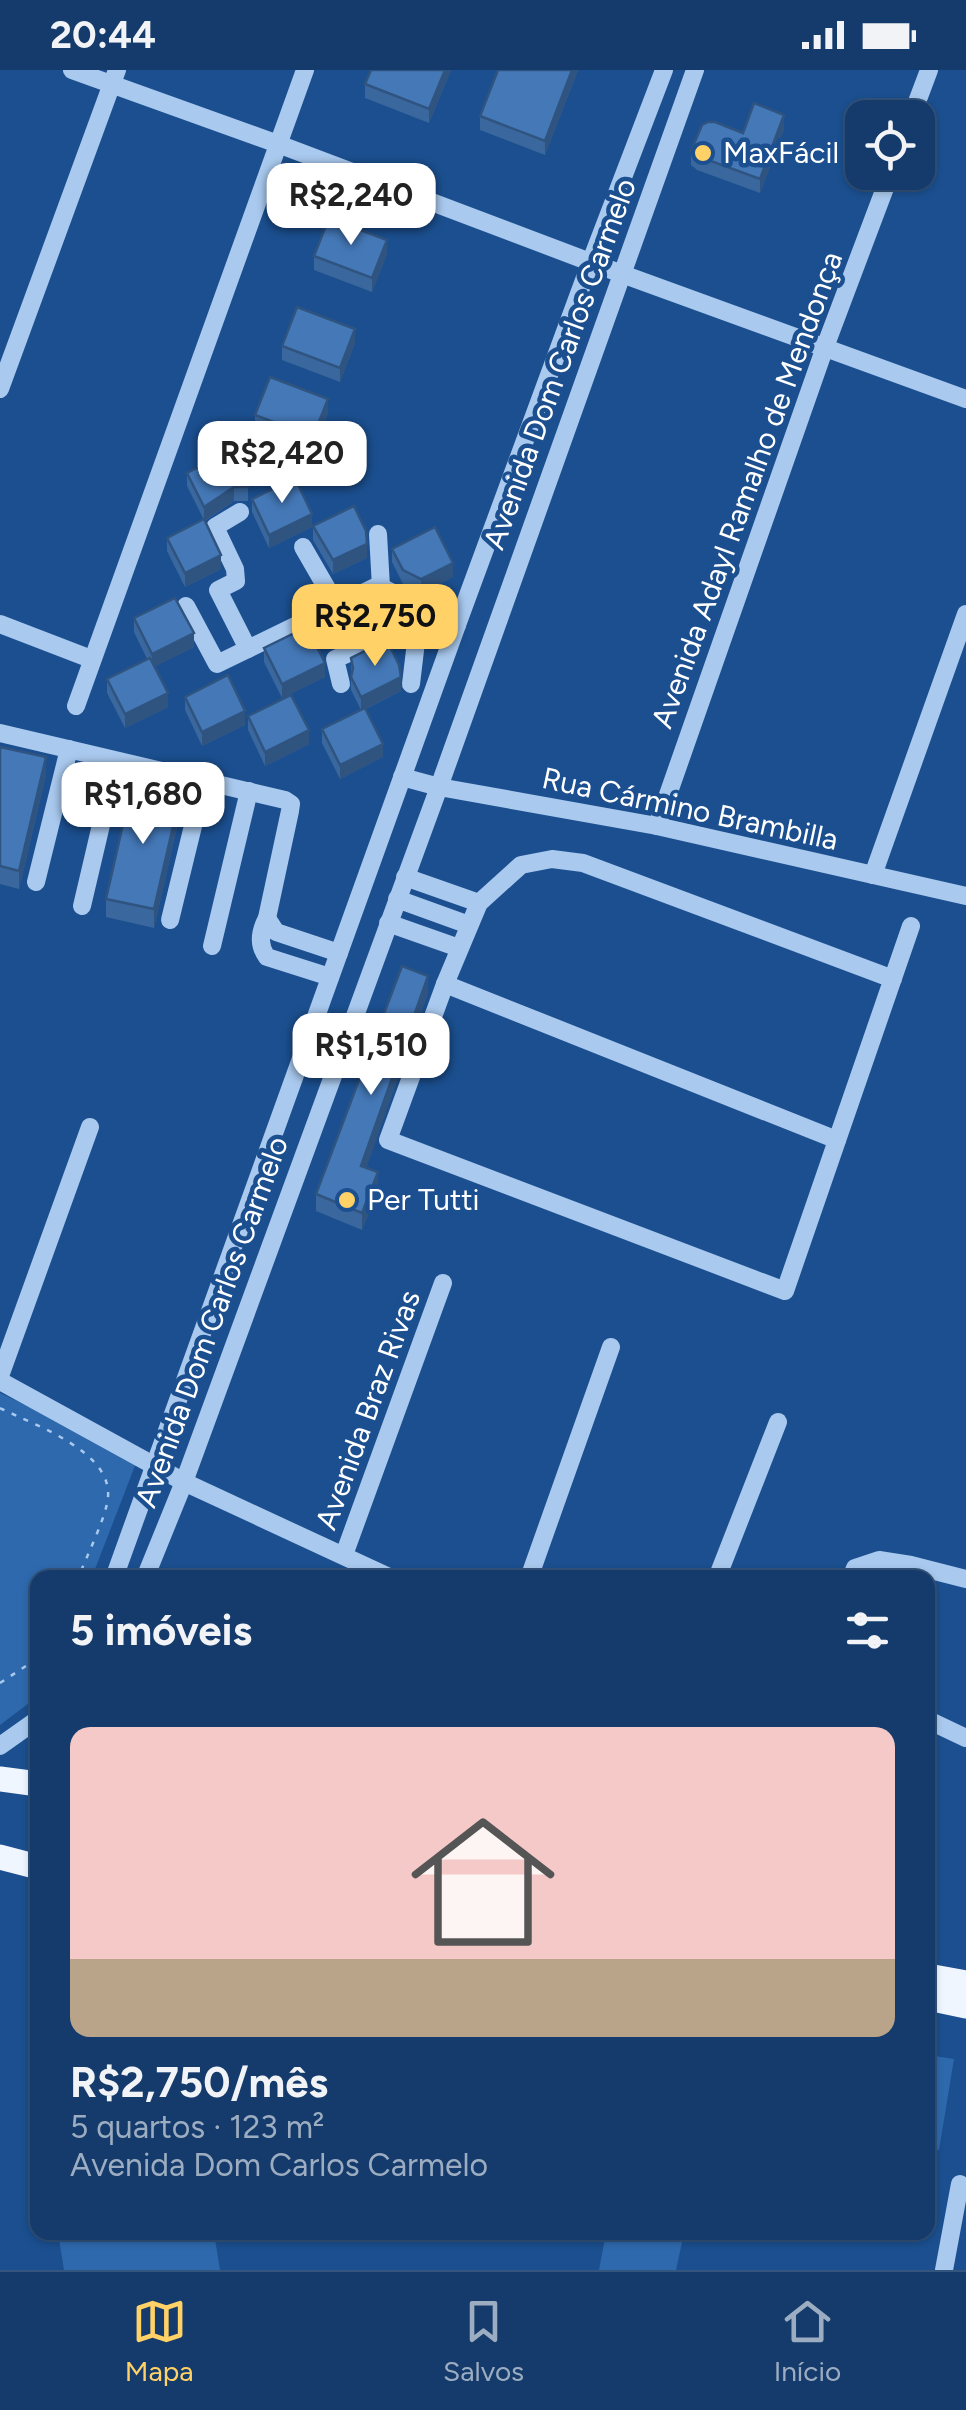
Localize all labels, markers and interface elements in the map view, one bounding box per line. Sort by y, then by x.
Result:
text: 20:44 [50,12,156,58]
map controls [845,100,935,190]
button: locate [845,100,935,190]
place label: MaxFácil [723,134,839,171]
marker: MaxFácil [692,142,714,164]
pin: R$2,240 [259,163,443,248]
street label: Avenida Dom Carlos Carmelo [475,173,644,554]
text: R$2,240 [289,176,413,214]
street label: Avenida Adayl Ramalho de Mendonça [643,247,850,733]
pin: R$2,420 [190,421,374,506]
text: R$2,420 [220,434,344,472]
pin: R$2,750 [283,584,467,669]
text: R$2,750 [314,597,436,635]
street label: Rua Cármino Brambilla [539,759,841,858]
pin: R$1,680 [51,762,235,847]
text: R$1,680 [84,775,202,813]
pin: R$1,510 [279,1013,463,1098]
text: R$1,510 [315,1026,427,1064]
street label: Avenida Dom Carlos Carmelo [127,1131,296,1512]
place label: Per Tutti [367,1181,480,1218]
marker: Per Tutti [336,1189,358,1211]
street label: Avenida Braz Rivas [307,1285,428,1534]
icon: filters [840,1603,895,1658]
text: 5 imóveis [70,1605,252,1656]
icon: home [393,1792,573,1972]
text: R$2,750/mês [70,2057,328,2108]
text: 5 quartos · 123 m² [70,2108,324,2146]
text: Avenida Dom Carlos Carmelo [70,2146,488,2184]
tab: Mapa [125,2294,194,2388]
tab: Salvos [443,2294,524,2388]
tab: Início [774,2294,841,2388]

